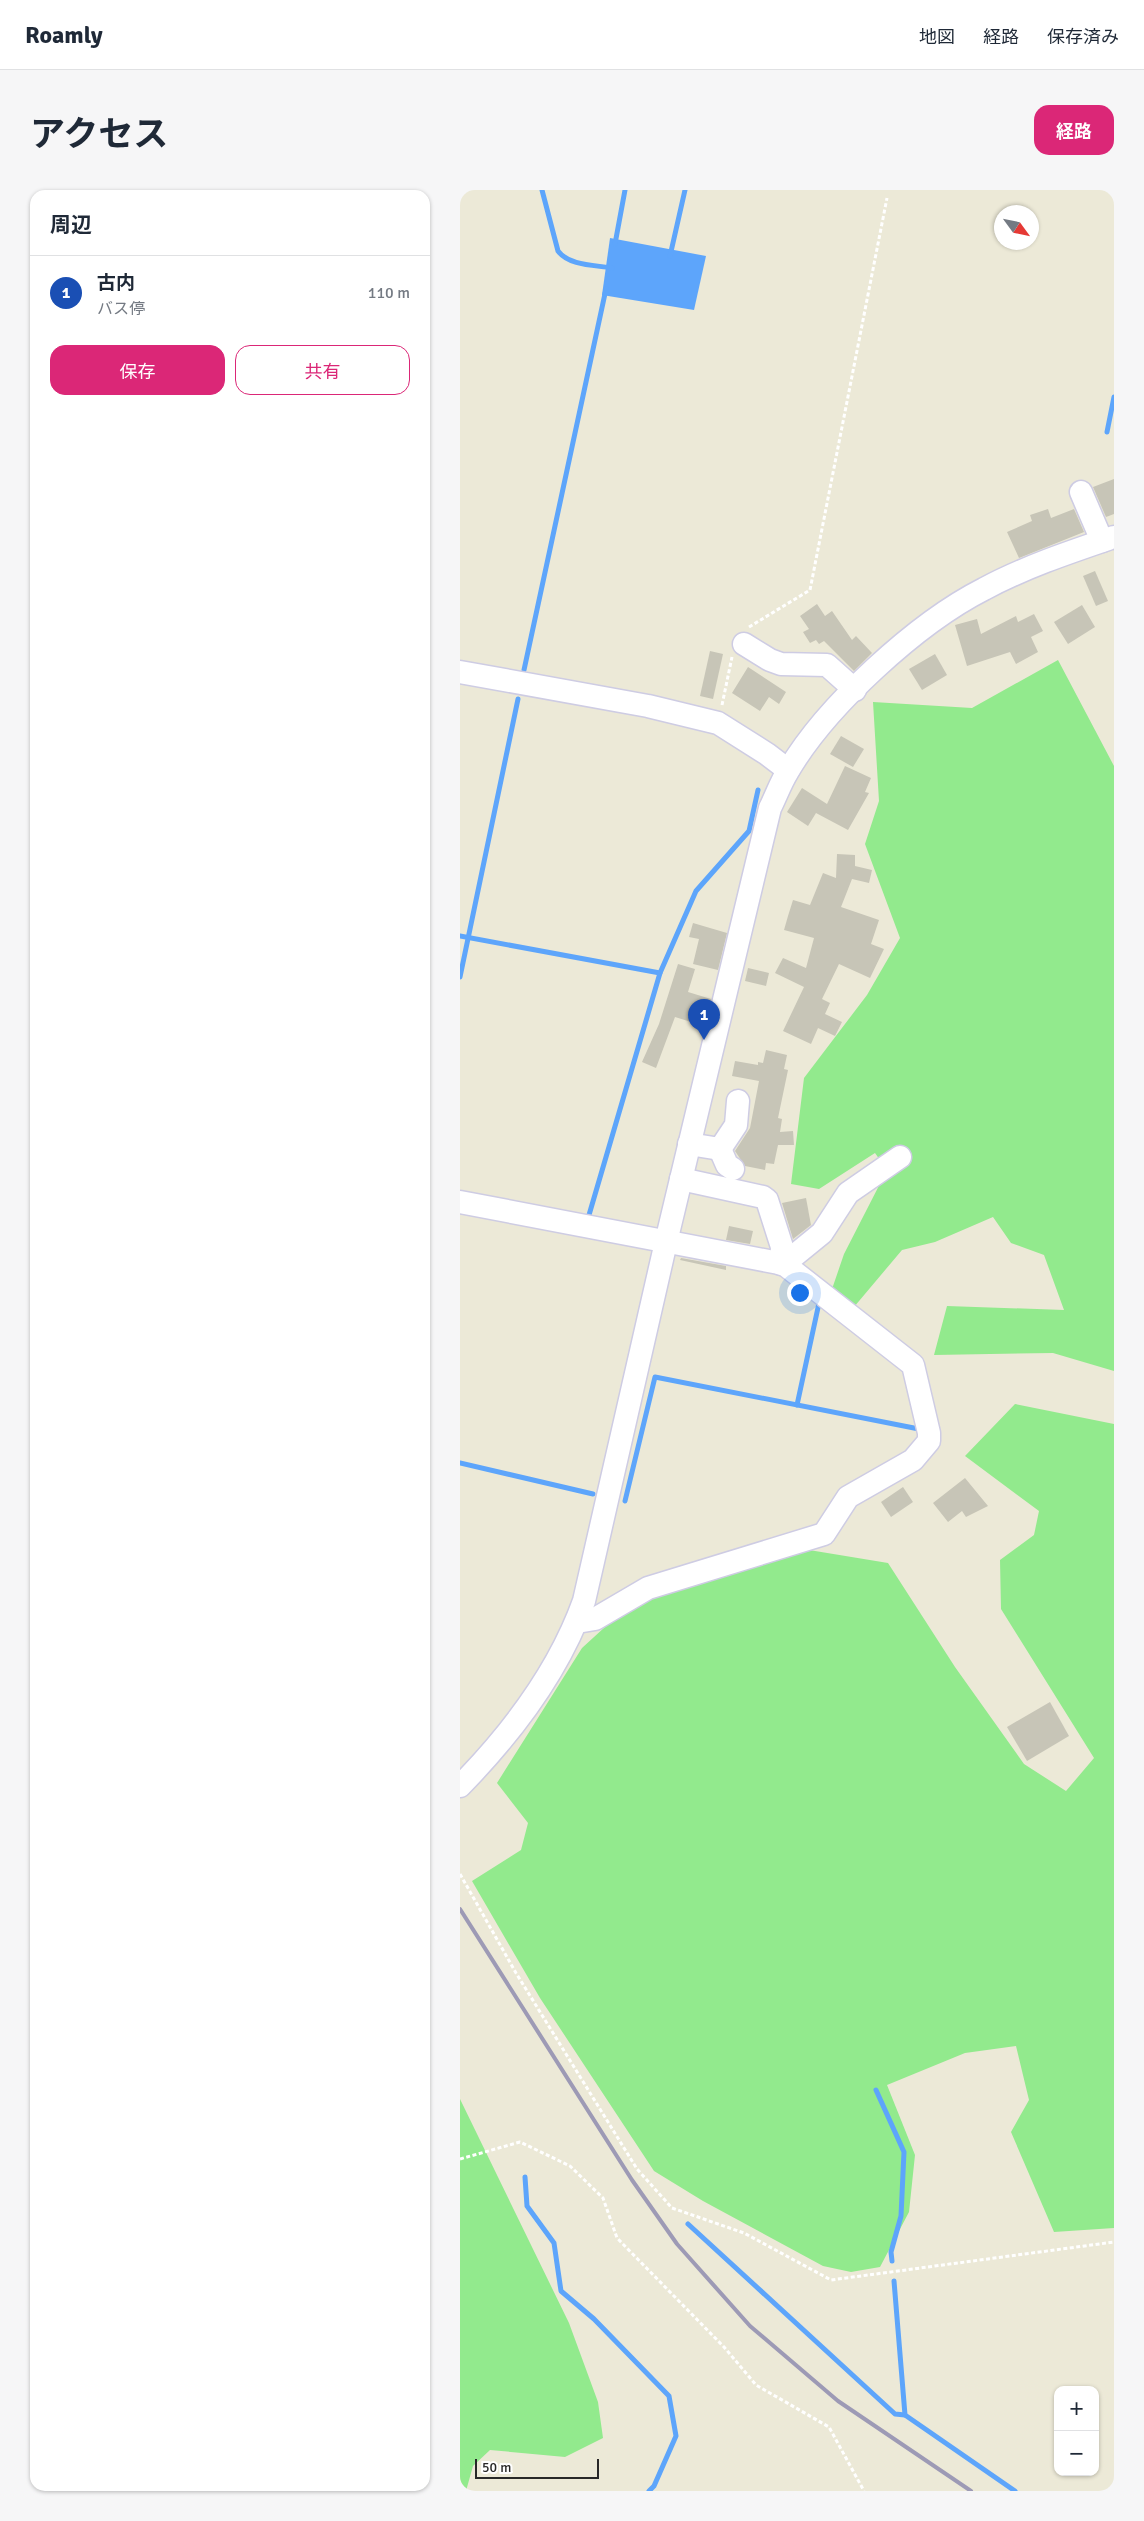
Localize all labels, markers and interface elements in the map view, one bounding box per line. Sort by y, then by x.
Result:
text: Roamly [25,20,103,50]
text: 地図 [919,26,955,48]
text: 経路 [983,26,1019,48]
text: 保存済み [1047,26,1119,48]
button: 経路 [1034,105,1114,155]
text: アクセス [30,113,168,156]
north arrow [994,205,1039,250]
text: 周辺 [50,212,92,238]
text: 古内 [97,271,135,295]
text: 1 [62,283,70,303]
text: 110 m [368,283,410,303]
text: バス停 [97,299,145,319]
button: 保存 [50,345,225,395]
button: 共有 [235,345,410,395]
pin: 1 [688,999,720,1040]
your location [787,1280,813,1306]
map controls [1054,2386,1099,2476]
button: + [1054,2386,1099,2431]
button: − [1054,2431,1099,2476]
scale bar [475,2456,599,2479]
text: 50 m [482,2459,511,2476]

